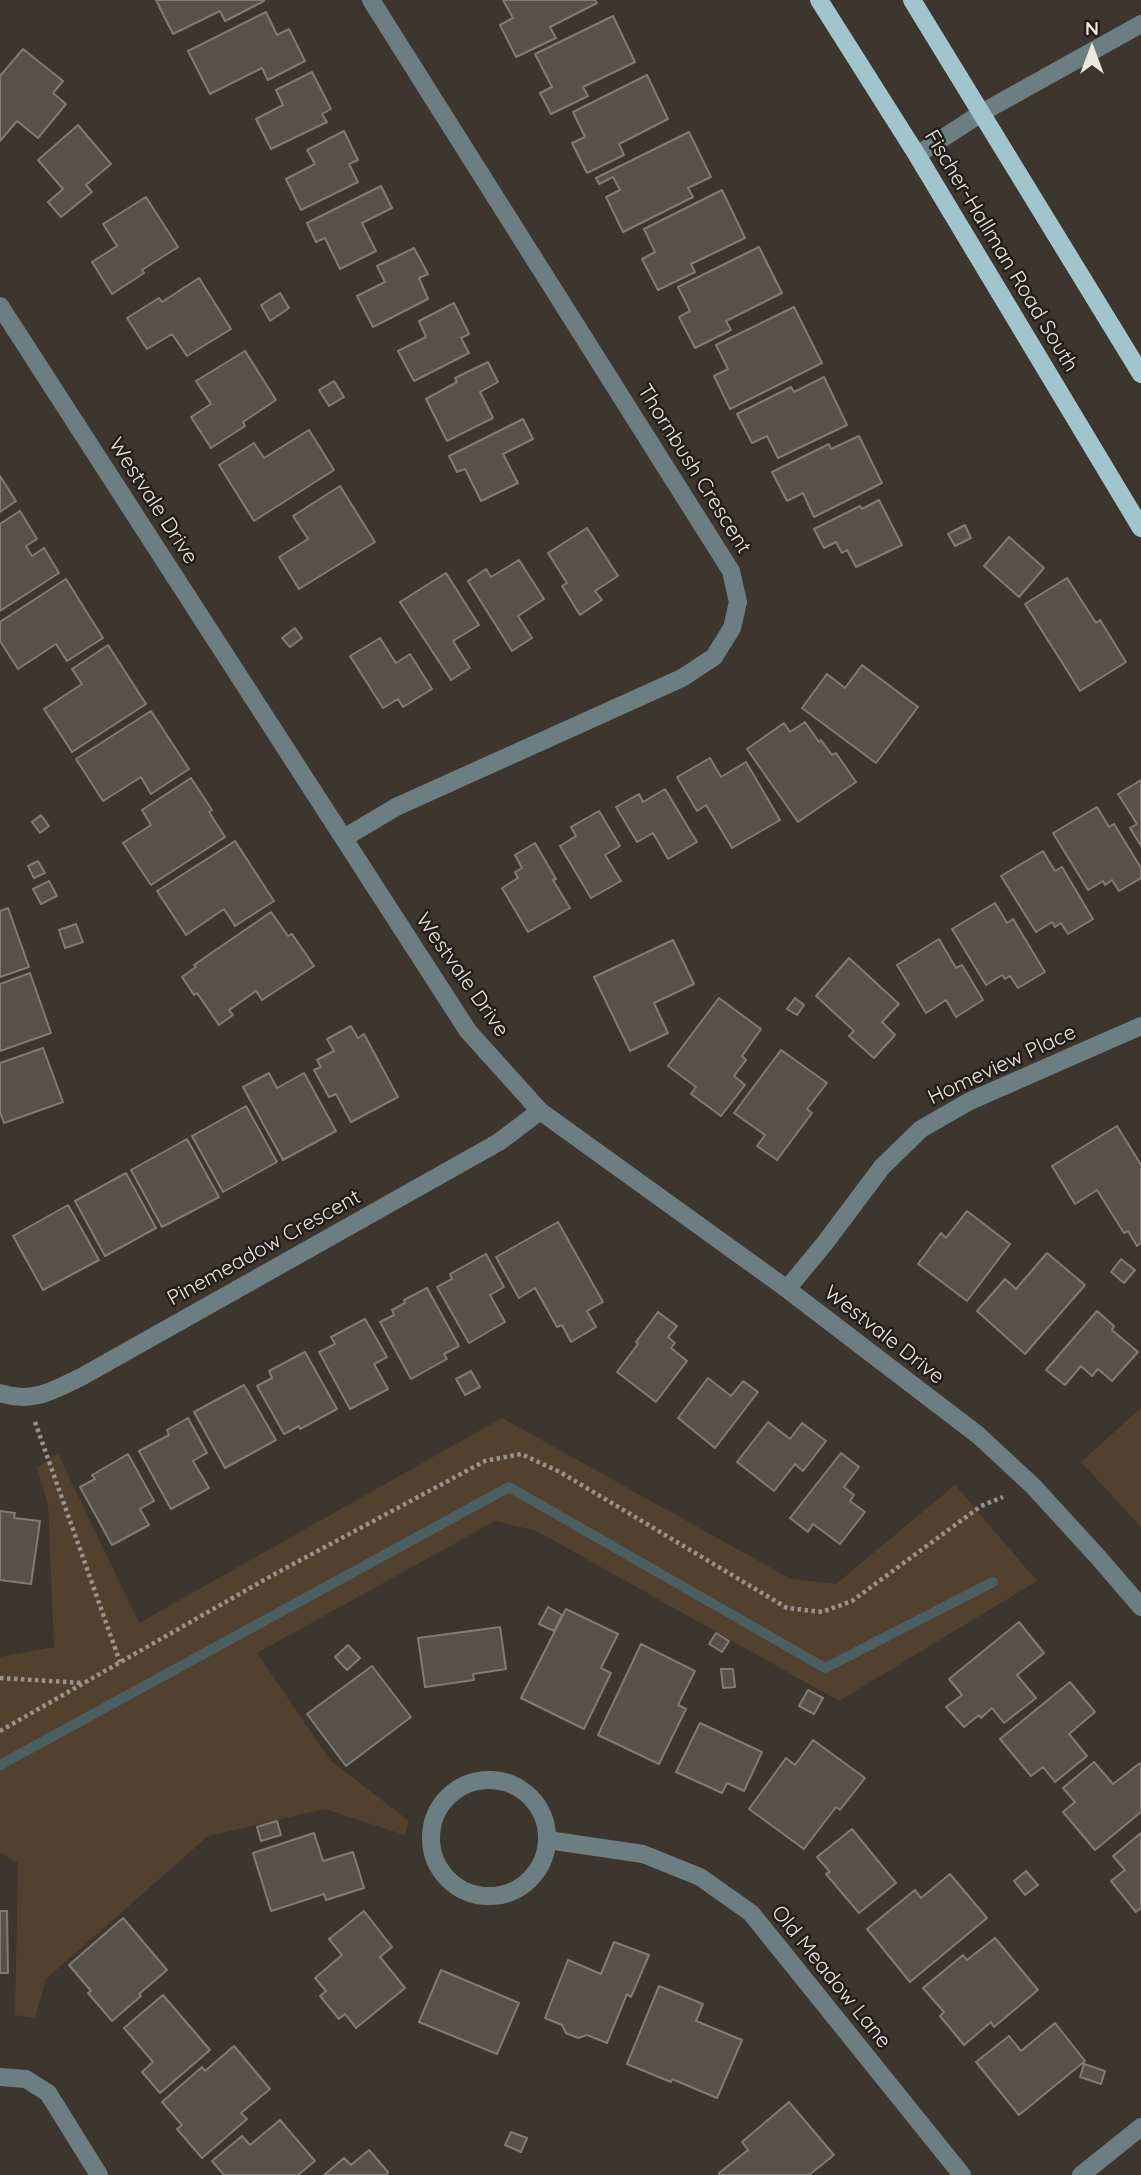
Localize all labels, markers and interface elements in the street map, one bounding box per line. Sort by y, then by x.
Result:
north arrow [1057,14,1127,84]
text: N [1085,16,1099,40]
street label: Fischer-Hallman Road South [919,125,1083,377]
street label: Thornbush Crescent [632,380,756,558]
street label: Westvale Drive [103,433,203,569]
street label: Westvale Drive [410,908,514,1042]
street label: Homeview Place [924,1020,1080,1110]
street label: Pinemeadow Crescent [163,1184,365,1312]
street label: Westvale Drive [819,1280,949,1390]
street label: Old Meadow Lane [766,1901,896,2053]

